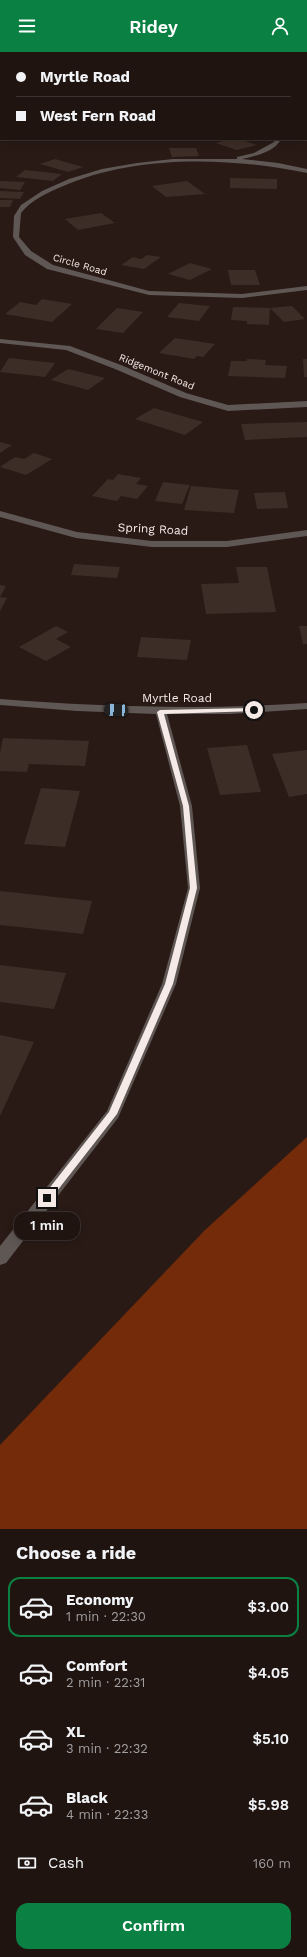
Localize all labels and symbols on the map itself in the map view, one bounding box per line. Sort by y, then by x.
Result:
street label: Circle Road [52,252,108,277]
street label: Ridgemont Road [118,351,196,392]
street label: Spring Road [117,520,189,538]
street label: Myrtle Road [142,691,212,705]
route start [245,701,263,719]
car [104,703,128,717]
route end [38,1189,56,1207]
callout: 1 min [14,1212,80,1240]

